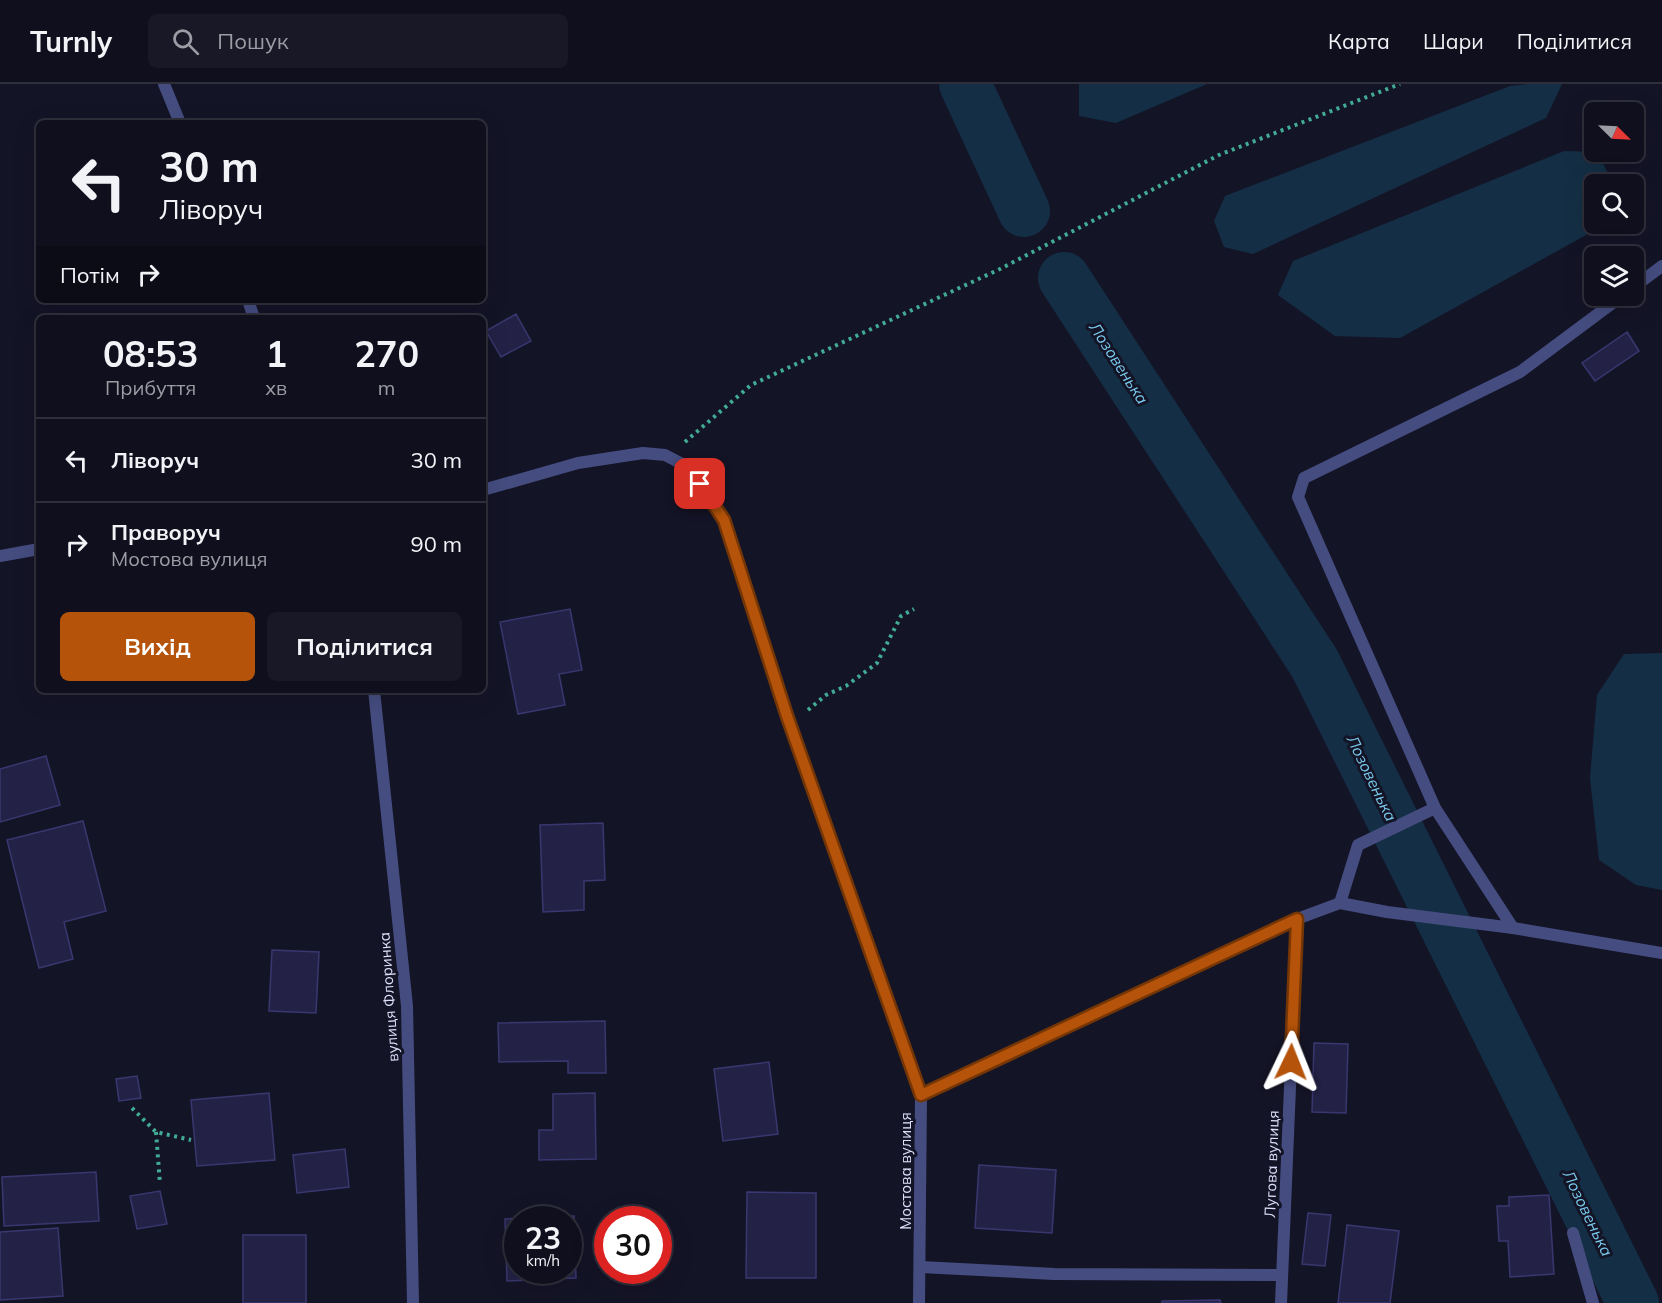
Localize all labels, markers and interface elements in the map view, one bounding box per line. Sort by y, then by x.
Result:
search box [148,14,568,68]
text: Turnly [30,24,112,59]
icon: search [169,25,202,58]
text: Пошук [217,27,289,55]
text: Карта [1328,28,1390,54]
text: Шари [1423,28,1484,54]
text: Поділитися [1517,28,1632,54]
north arrow [1584,102,1644,162]
map controls [1584,102,1644,306]
text: 30 m [159,140,259,193]
icon: left [60,144,138,222]
button: search [1584,174,1644,234]
text: Ліворуч [159,192,263,226]
button: layers [1584,246,1644,306]
icon: right [132,258,165,291]
text: Потім [60,261,120,289]
water label: Лозовенька [1085,318,1153,408]
text: 08:53 [103,331,198,376]
text: 1 [265,331,287,376]
text: 270 [354,331,419,376]
text: Прибуття [105,375,196,400]
text: хв [265,375,287,400]
text: m [378,375,395,400]
icon: left [60,444,93,477]
text: Ліворуч [111,446,199,474]
text: 30 m [411,446,462,474]
pin [674,458,725,509]
icon: arrive [683,467,716,500]
text: Праворуч [111,518,221,546]
icon: right [60,528,93,561]
text: 90 m [411,530,462,558]
text: Мостова вулиця [111,546,267,571]
button: Вихід [60,612,255,681]
button: Поділитися [267,612,462,681]
water label: Лозовенька [1342,731,1402,825]
street label: вулиця Флоринка [374,932,403,1062]
position arrow [1259,1030,1323,1094]
street label: Лугова вулиця [1260,1110,1283,1218]
street label: Мостова вулиця [896,1112,915,1230]
water label: Лозовенька [1558,1166,1618,1260]
speed limit sign: 30 [594,1206,672,1284]
text: 23 [525,1219,561,1257]
text: km/h [526,1251,560,1270]

